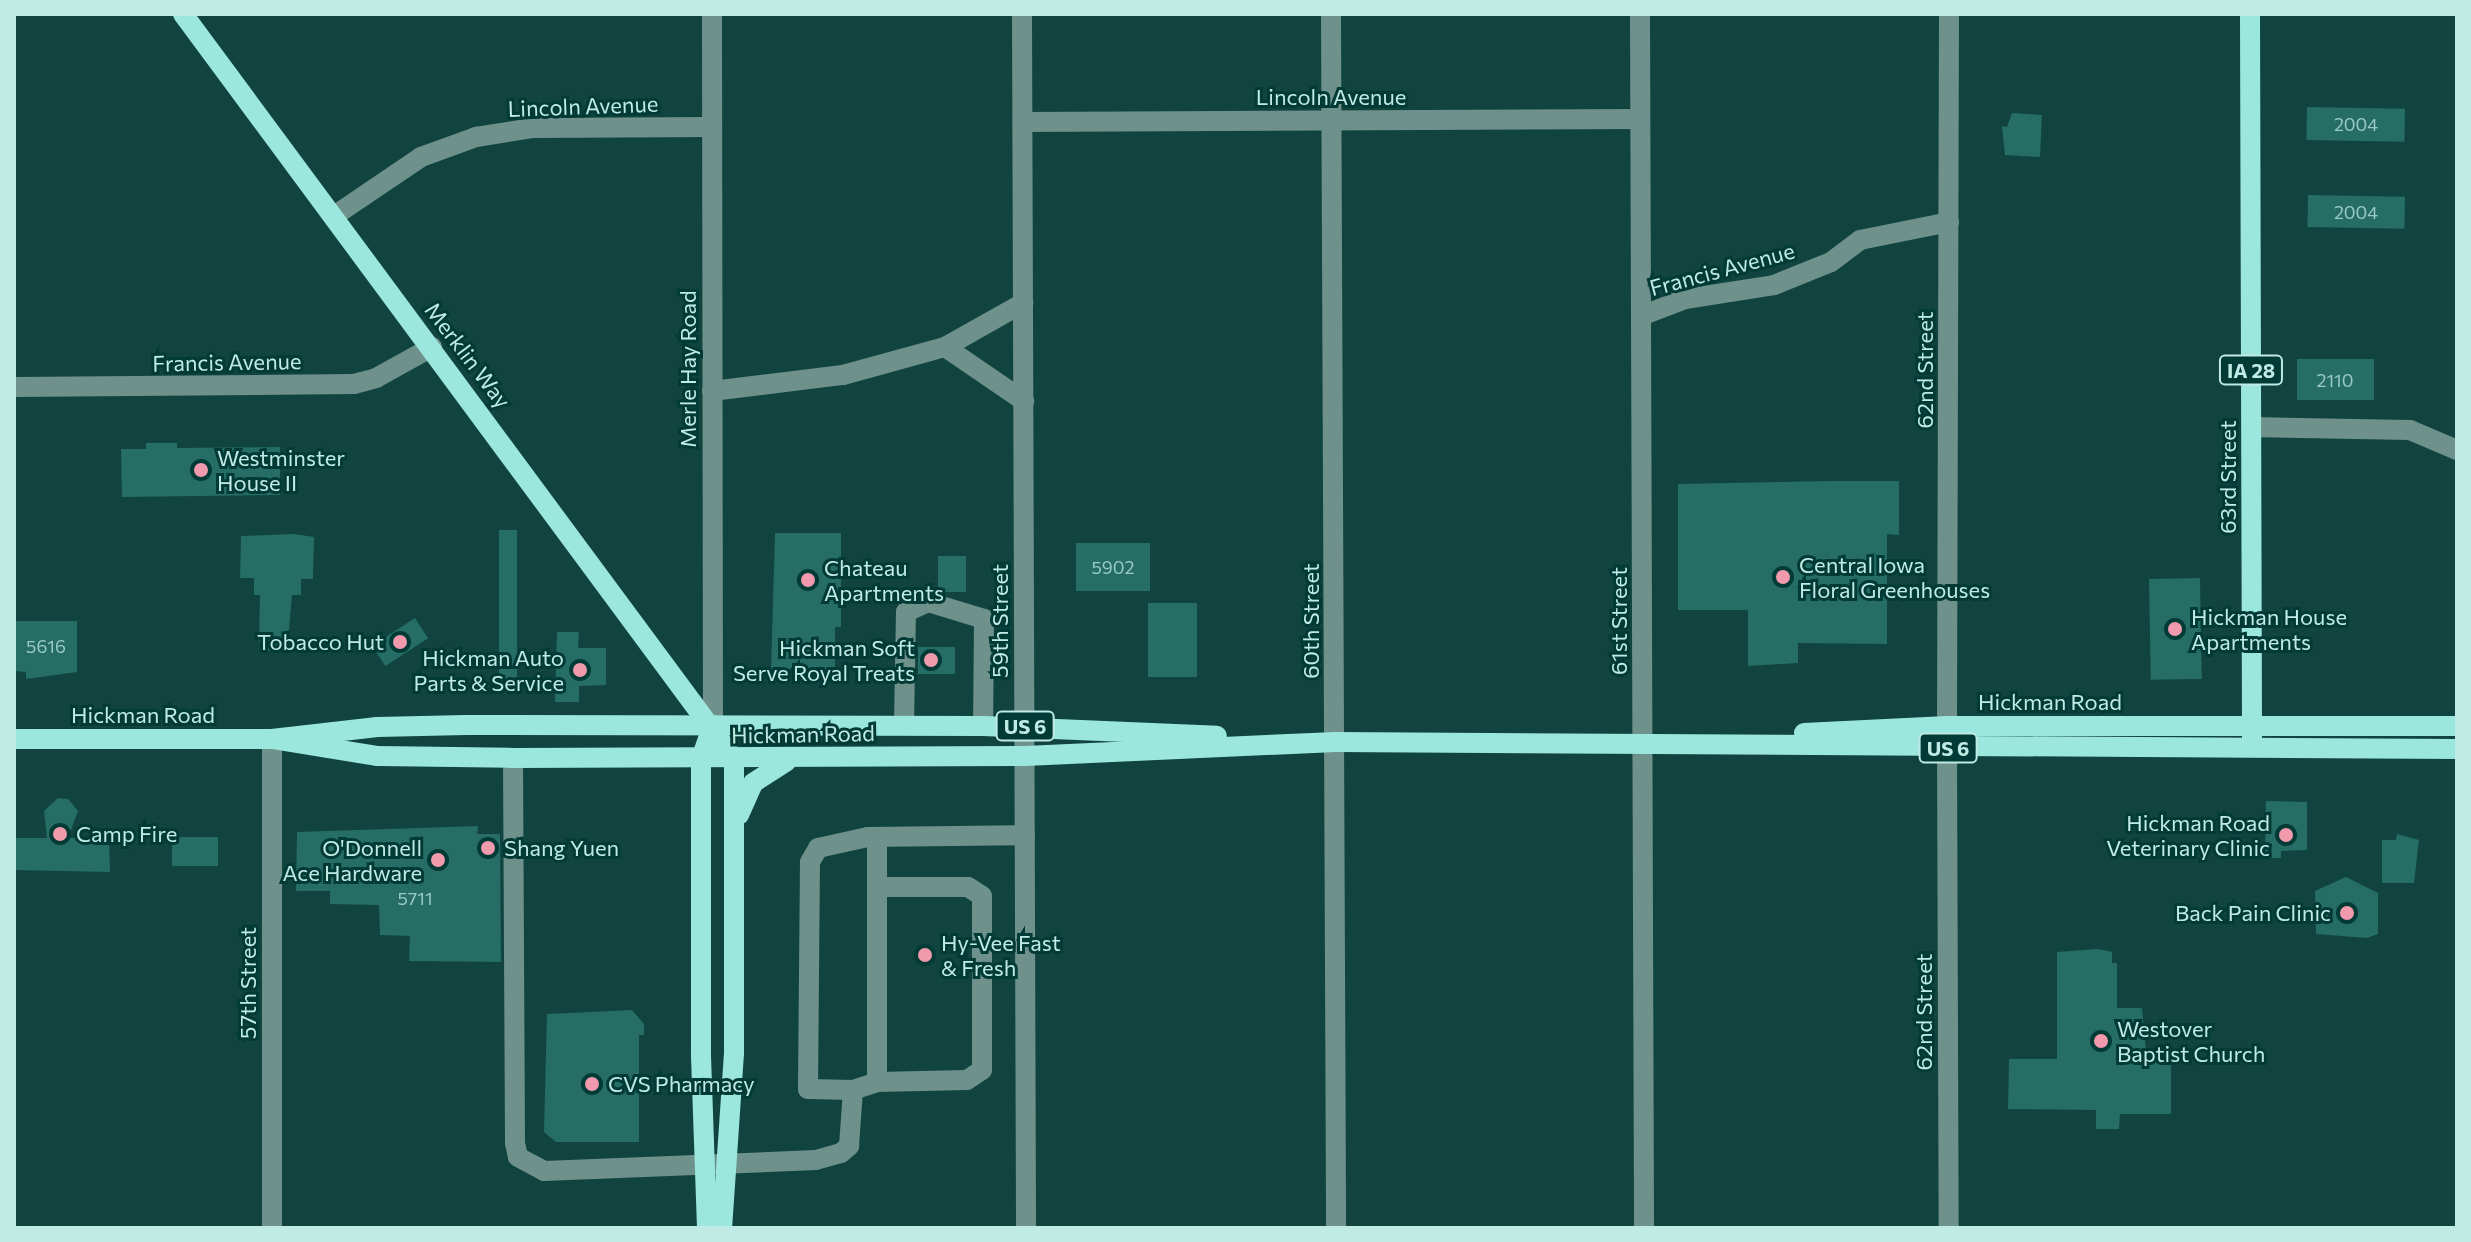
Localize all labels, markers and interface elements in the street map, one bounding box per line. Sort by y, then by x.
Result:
street label: Lincoln Avenue [1256,84,1406,110]
street label: Lincoln Avenue [507,90,659,122]
house number: 2004 [2334,113,2378,135]
house number: 2004 [2334,201,2378,223]
street label: Francis Avenue [1647,237,1797,301]
street label: Merle Hay Road [675,290,701,448]
street label: Merklin Way [420,297,516,413]
street label: 62nd Street [1912,311,1938,429]
street label: Francis Avenue [152,348,302,376]
road number: IA 28 [2217,354,2285,386]
house number: 2110 [2316,369,2354,391]
street label: 63rd Street [2215,420,2241,534]
place label: Westminster House II [217,444,345,496]
marker: Westminster House II [192,461,210,479]
place label: Central Iowa Floral Greenhouses [1799,551,1990,602]
place label: Chateau Apartments [824,554,944,606]
house number: 5902 [1092,556,1134,578]
street label: 60th Street [1298,563,1324,679]
street label: 59th Street [987,564,1013,678]
street label: 61st Street [1606,567,1632,675]
marker: Central Iowa Floral Greenhouses [1774,568,1792,586]
marker: Chateau Apartments [799,571,817,589]
place label: Hickman House Apartments [2191,603,2347,654]
marker: Hickman House Apartments [2166,620,2184,638]
place label: Tobacco Hut [257,629,384,655]
marker: Tobacco Hut [391,633,409,651]
place label: Hickman Soft Serve Royal Treats [733,634,915,686]
house number: 5616 [26,635,66,657]
place label: Hickman Auto Parts & Service [414,644,564,696]
marker: Hickman Soft Serve Royal Treats [922,651,940,669]
marker: Hickman Auto Parts & Service [571,661,589,679]
street label: Hickman Road [1978,689,2122,715]
street label: Hickman Road [71,702,215,728]
road number: US 6 [995,710,1055,742]
street label: Hickman Road [731,720,875,748]
road number: US 6 [1918,732,1978,764]
place label: Hickman Road Veterinary Clinic [2106,809,2270,860]
place label: Camp Fire [76,821,177,847]
marker: Camp Fire [51,825,69,843]
marker: Hickman Road Veterinary Clinic [2277,826,2295,844]
place label: O'Donnell Ace Hardware [283,834,422,886]
place label: Shang Yuen [504,835,619,861]
marker: Shang Yuen [479,839,497,857]
marker: O'Donnell Ace Hardware [429,851,447,869]
house number: 5711 [397,887,433,909]
place label: Back Pain Clinic [2175,900,2331,926]
marker: Back Pain Clinic [2338,904,2356,922]
street label: 57th Street [235,927,261,1039]
place label: Hy-Vee Fast & Fresh [941,929,1061,980]
marker: Hy-Vee Fast & Fresh [916,946,934,964]
street label: 62nd Street [1911,953,1937,1071]
place label: Westover Baptist Church [2117,1015,2265,1066]
marker: Westover Baptist Church [2092,1032,2110,1050]
place label: CVS Pharmacy [608,1071,755,1097]
marker: CVS Pharmacy [583,1075,601,1093]

